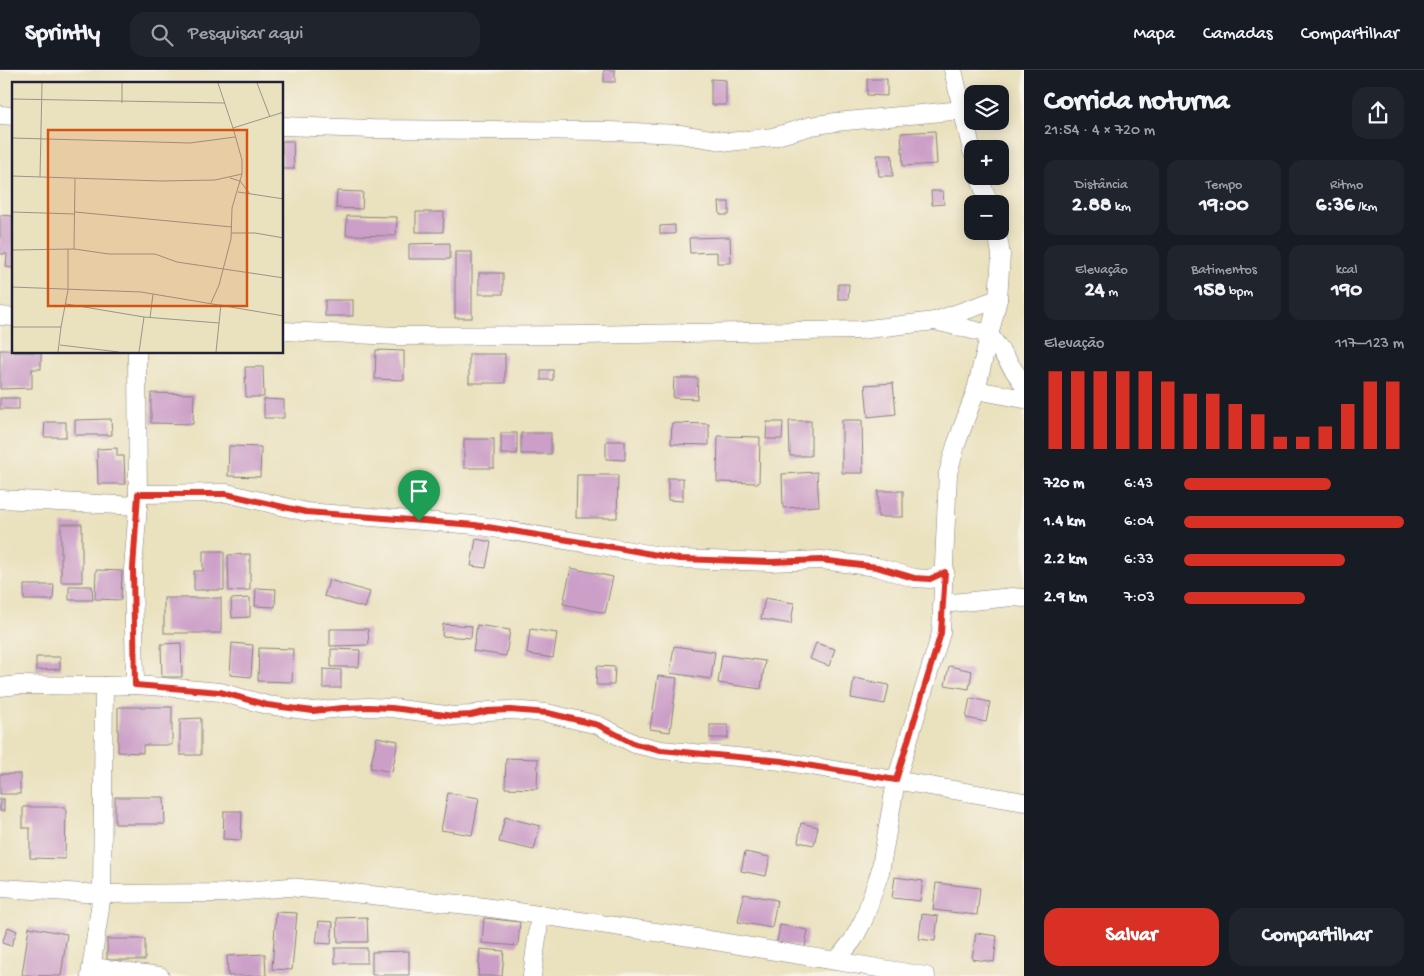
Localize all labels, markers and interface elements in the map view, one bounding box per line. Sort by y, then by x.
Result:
search box [130,12,480,57]
text: Sprintly [25,20,100,49]
icon: search [148,21,176,49]
text: Pesquisar aqui [188,23,303,46]
text: Mapa [1134,24,1175,45]
text: Camadas [1203,24,1273,45]
text: Compartilhar [1301,24,1399,45]
inset map [12,82,284,354]
map controls [964,85,1009,240]
button: layers [964,85,1009,130]
text: Corrida noturna [1044,86,1229,119]
button: share [1352,87,1404,139]
text: 21:54 · 4 × 720 m [1044,122,1155,141]
button: + [964,140,1009,185]
text: Distância [1075,177,1128,194]
text: Tempo [1206,177,1242,194]
text: Ritmo [1330,177,1363,194]
text: 2.88 [1072,194,1112,219]
text: 19:00 [1199,194,1249,219]
text: 6:36 [1316,194,1355,219]
button: − [964,195,1009,240]
text: km [1112,199,1131,216]
text: /km [1355,199,1377,216]
text: Elevação [1075,262,1128,279]
text: Batimentos [1191,262,1257,279]
text: kcal [1336,262,1358,279]
text: 24 [1085,279,1105,304]
text: 158 [1195,279,1226,304]
text: 190 [1331,279,1362,304]
text: m [1105,284,1118,301]
text: bpm [1226,284,1253,301]
text: Elevação [1044,335,1104,354]
text: 117–123 m [1335,335,1404,354]
pin [398,470,440,521]
text: 720 m [1044,475,1084,494]
text: 6:43 [1124,475,1153,494]
icon: arrive [405,477,433,505]
text: 1.4 km [1044,513,1085,532]
text: 6:04 [1124,513,1154,532]
text: 2.2 km [1044,551,1087,570]
text: 6:33 [1124,551,1154,570]
text: 2.9 km [1044,589,1087,608]
text: 7:03 [1124,589,1155,608]
button: Salvar [1044,908,1219,966]
button: Compartilhar [1229,908,1404,966]

